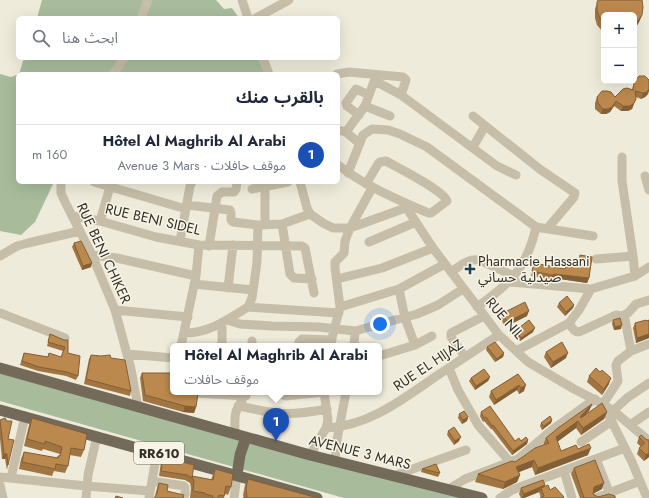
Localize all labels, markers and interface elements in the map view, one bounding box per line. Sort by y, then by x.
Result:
map controls [601,12,637,84]
button: + [601,12,637,48]
search box [16,16,340,60]
icon: search [30,27,52,49]
text: ابحث هنا [62,27,118,49]
button: − [601,48,637,84]
text: بالقرب منك [236,85,324,109]
text: Hôtel Al Maghrib Al Arabi [102,130,286,152]
text: 160 m [32,145,67,164]
text: 1 [308,145,314,164]
text: موقف حافلات · Avenue 3 Mars [118,156,286,175]
street label: RUE BENI SIDEL [103,198,203,240]
street label: RUE BENI CHIKER [72,199,136,307]
place label: Pharmacie Hassani صيدلية حساني [478,251,590,288]
marker: Pharmacie Hassani صيدلية حساني [465,264,475,274]
street label: RUE NIL [481,293,529,344]
your location [370,314,390,334]
street label: RUE EL HIJAZ [389,334,467,396]
popup [170,343,382,395]
text: Hôtel Al Maghrib Al Arabi [184,344,368,366]
text: موقف حافلات [184,370,259,389]
pin: 1 [263,408,289,441]
street label: AVENUE 3 MARS [307,430,413,474]
road number: RR610 [134,442,184,464]

